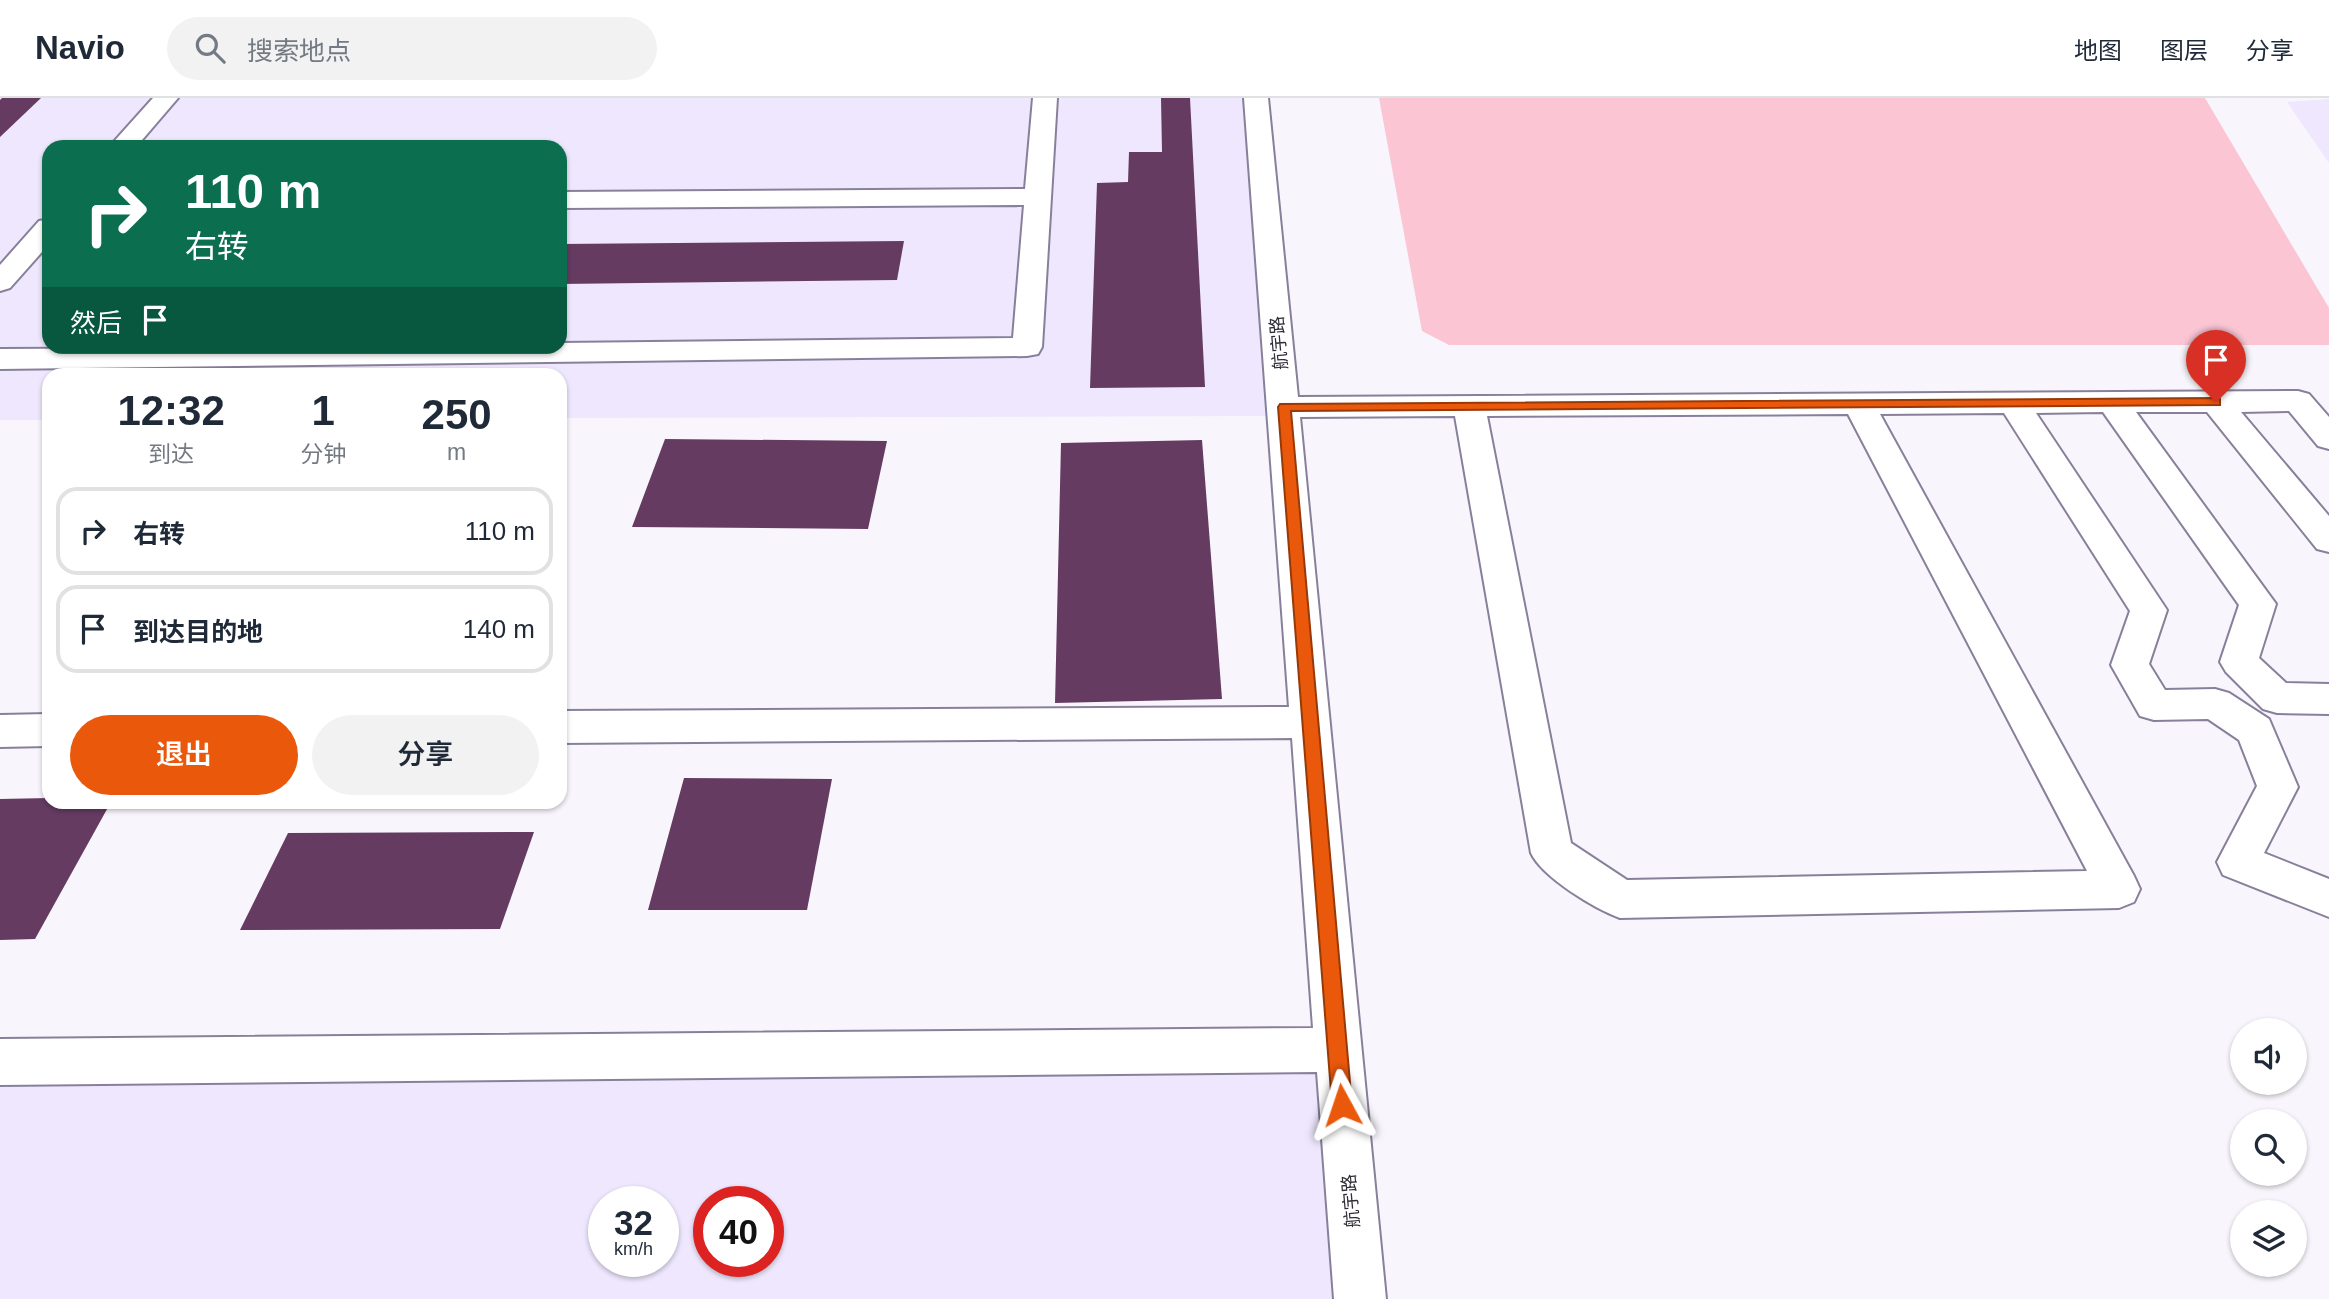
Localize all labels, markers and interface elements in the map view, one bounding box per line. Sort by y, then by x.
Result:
search box [167,17,657,80]
text: Navio [35,29,125,66]
icon: search [191,29,229,67]
text: 搜索地点 [247,36,351,66]
text: 地图 [2074,37,2122,64]
text: 图层 [2160,37,2208,64]
text: 分享 [2246,37,2294,64]
text: 110 m [185,164,321,218]
icon: right [70,168,161,259]
text: 右转 [185,229,249,265]
icon: arrive [136,301,174,339]
text: 然后 [70,308,122,338]
street label: 航宇路 [1267,315,1291,371]
pin [2186,330,2246,402]
icon: arrive [2197,341,2235,379]
text: 12:32 [117,387,225,434]
text: 1 [311,387,335,434]
text: 250 [422,391,492,438]
text: m [447,439,466,465]
text: 到达 [148,441,194,467]
text: 分钟 [300,441,346,467]
icon: right [74,512,112,550]
text: 110 m [465,516,535,546]
text: 右转 [133,519,185,549]
icon: arrive [74,610,112,648]
text: 140 m [463,614,535,644]
text: 到达目的地 [133,617,263,647]
button: 退出 [70,715,298,795]
button: 分享 [312,715,539,795]
map controls [2230,1018,2307,1277]
button: sound [2230,1018,2307,1095]
position arrow [1305,1068,1379,1142]
button: search [2230,1109,2307,1186]
street label: 航宇路 [1339,1173,1363,1229]
speed limit sign: 40 [693,1186,784,1277]
button: layers [2230,1200,2307,1277]
text: 32 [614,1203,653,1242]
text: km/h [614,1239,653,1259]

